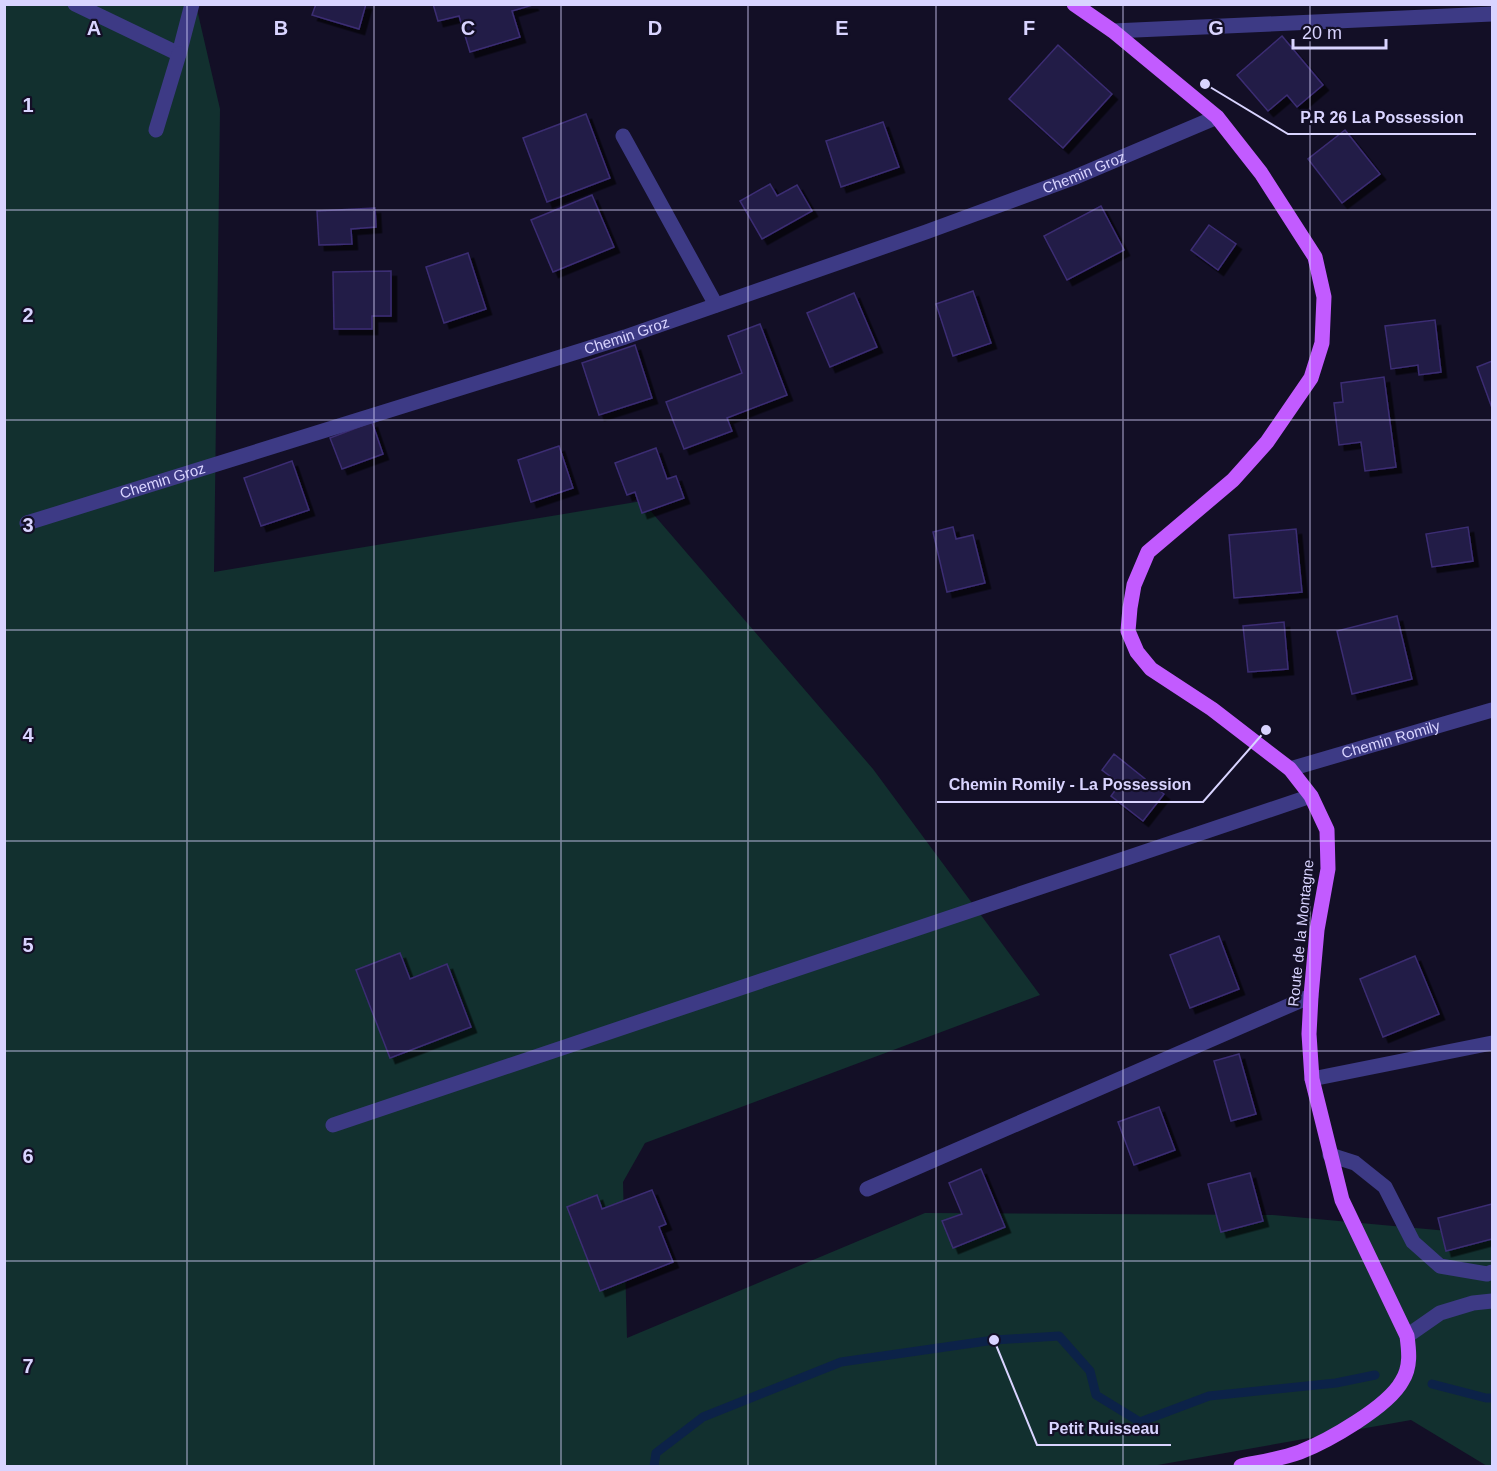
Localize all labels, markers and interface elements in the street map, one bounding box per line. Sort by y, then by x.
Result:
scale bar [1293,12,1386,50]
text: A [87,17,101,39]
text: B [274,17,288,39]
text: C [461,17,475,39]
text: D [648,17,662,39]
text: E [835,17,849,39]
text: F [1023,17,1035,39]
text: G [1208,17,1224,39]
text: 20 m [1302,23,1342,43]
text: 1 [22,94,34,116]
callout: P.R 26 La Possession [1288,100,1476,134]
text: P.R 26 La Possession [1300,109,1464,126]
street label: Chemin Groz [1040,148,1128,196]
text: 2 [22,304,34,326]
street label: Chemin Groz [582,313,671,357]
street label: Chemin Groz [118,459,207,502]
text: 3 [22,514,34,536]
street label: Chemin Romily [1339,717,1442,762]
text: 4 [22,724,34,746]
callout: Chemin Romily - La Possession [937,768,1203,802]
text: Chemin Romily - La Possession [949,776,1191,793]
street label: Route de la Montagne [1284,859,1317,1007]
text: 5 [22,934,34,956]
text: 6 [22,1145,34,1167]
text: 7 [22,1355,34,1377]
callout: Petit Ruisseau [1037,1411,1171,1445]
text: Petit Ruisseau [1049,1420,1159,1437]

